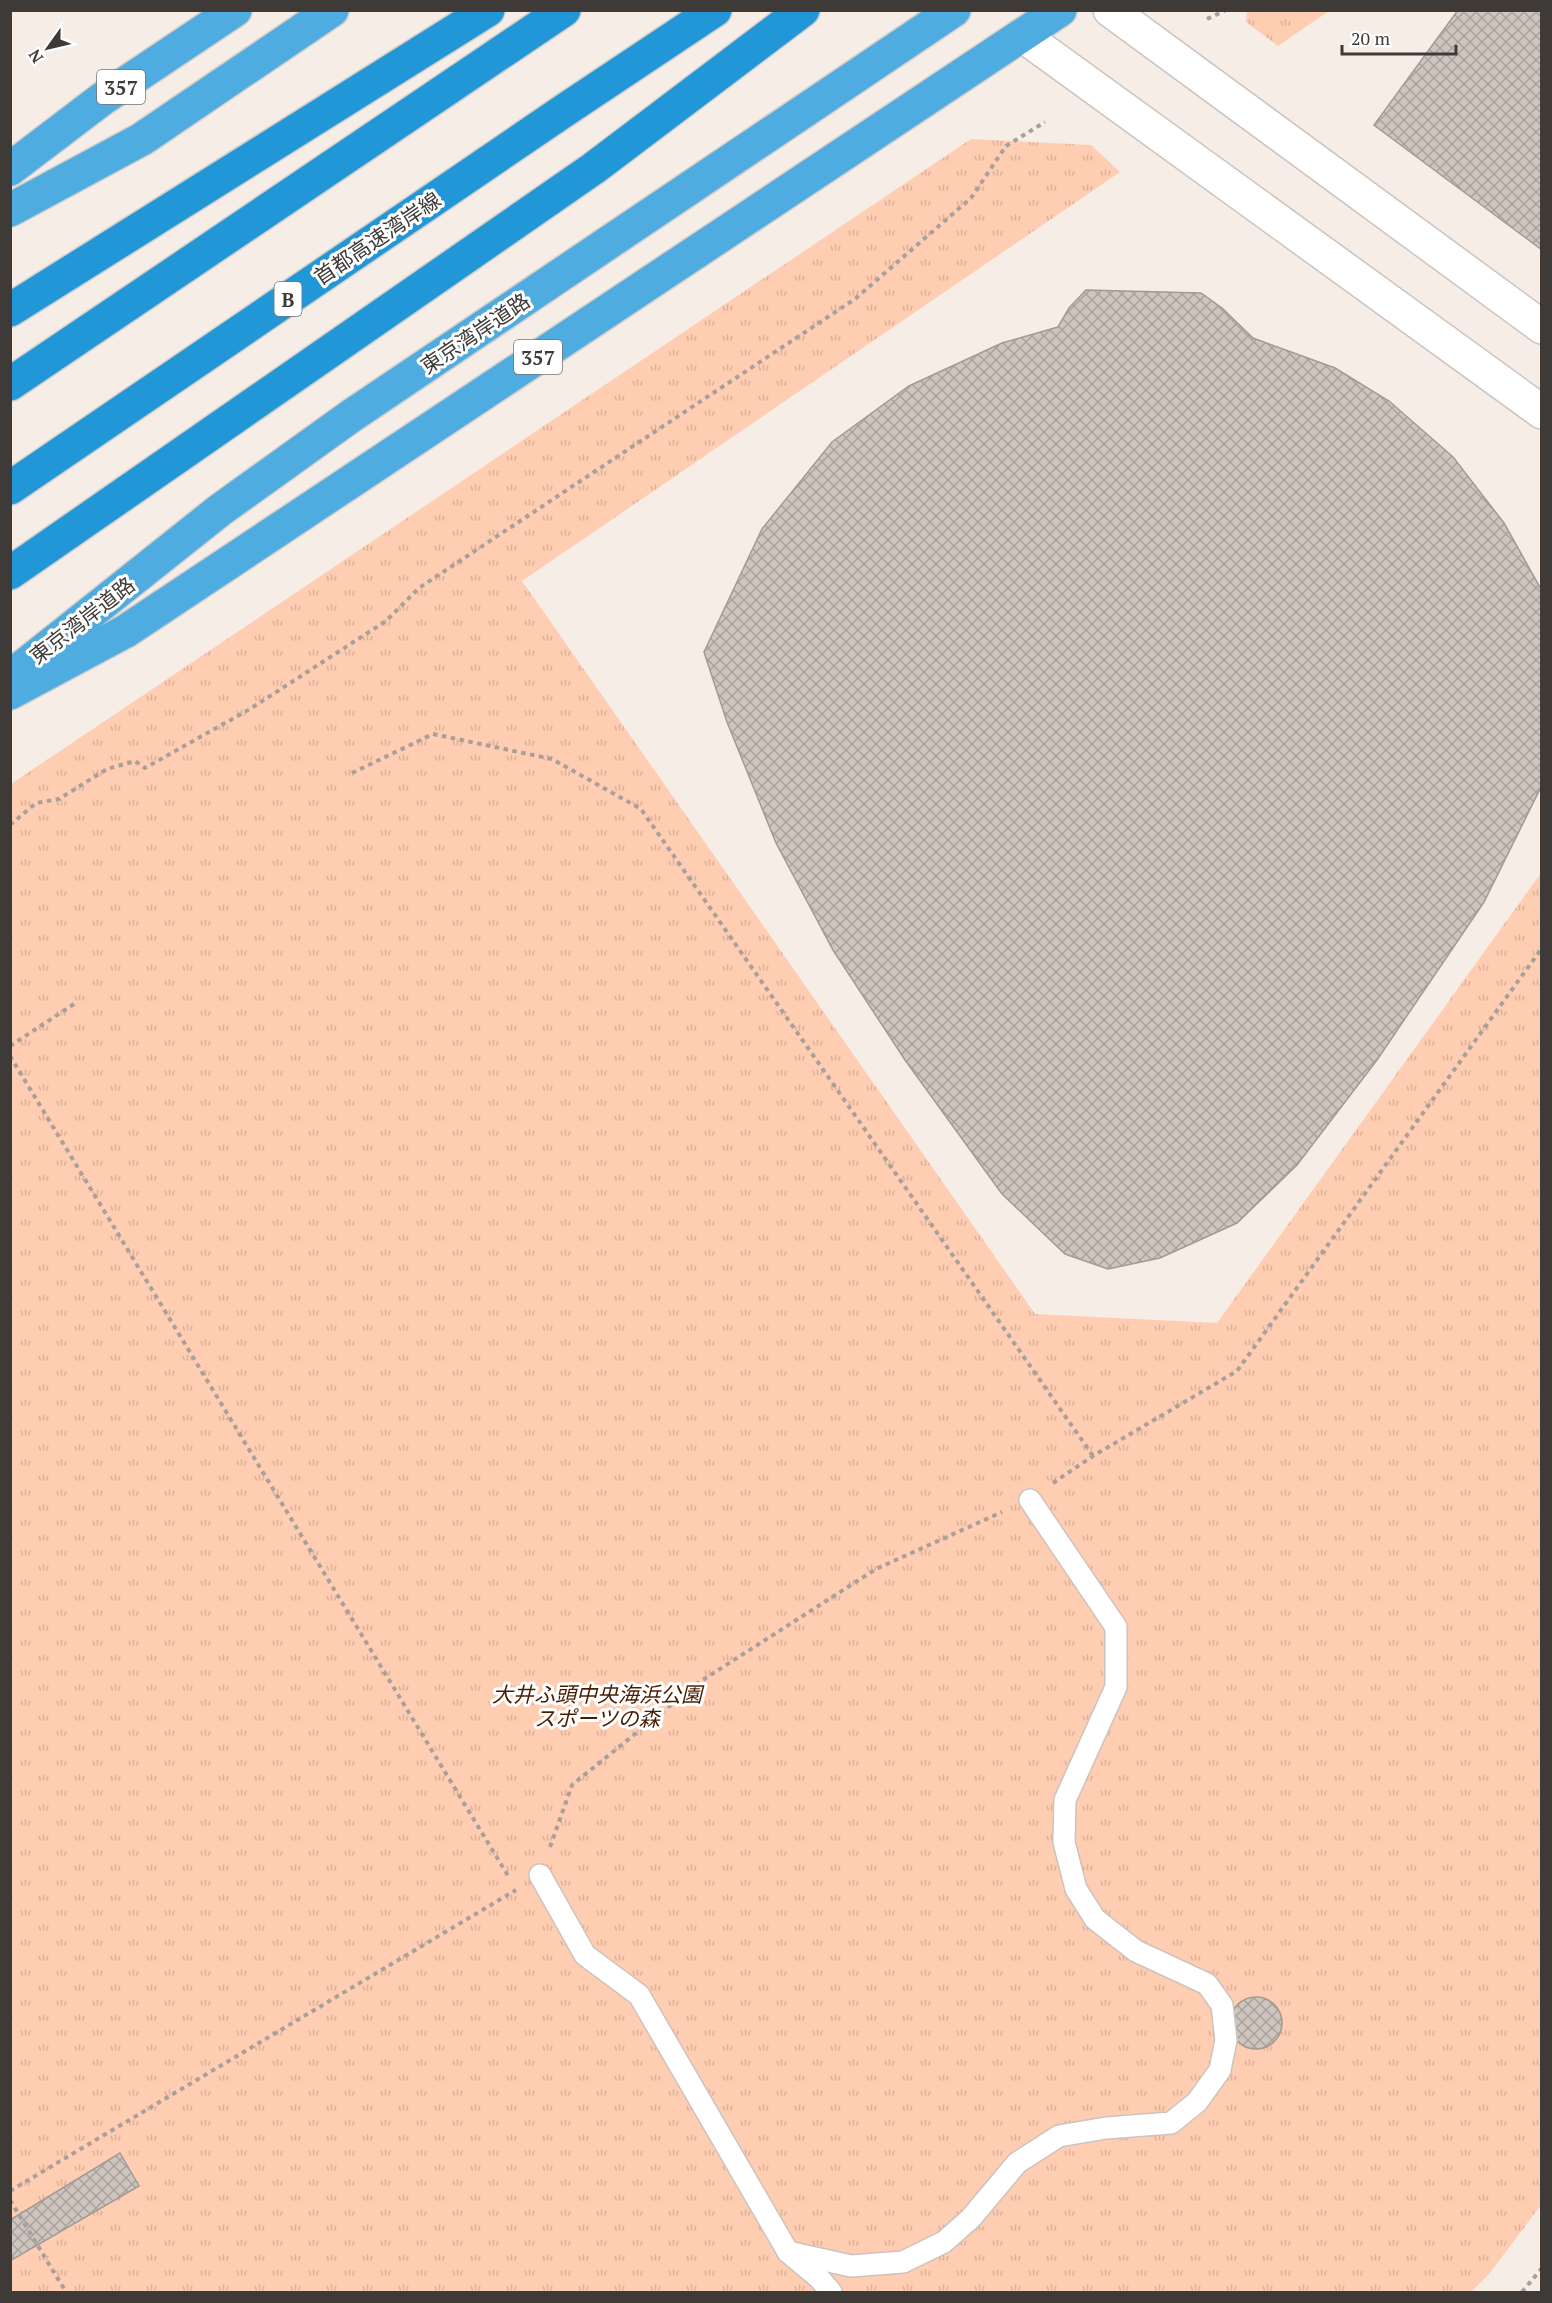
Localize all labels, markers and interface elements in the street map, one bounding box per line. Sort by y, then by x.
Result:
north arrow [18,18,78,78]
scale bar [1342,18,1456,56]
text: 20 m [1351,26,1391,50]
text: N [23,45,48,68]
road number: 357 [97,70,145,104]
street label: 首都高速湾岸線 [308,185,446,291]
road number: B [274,282,302,316]
street label: 東京湾岸道路 [415,286,535,380]
road number: 357 [514,340,562,374]
street label: 東京湾岸道路 [24,570,140,670]
park label: 大井ふ頭中央海浜公園 スポーツの森 [492,1680,705,1732]

